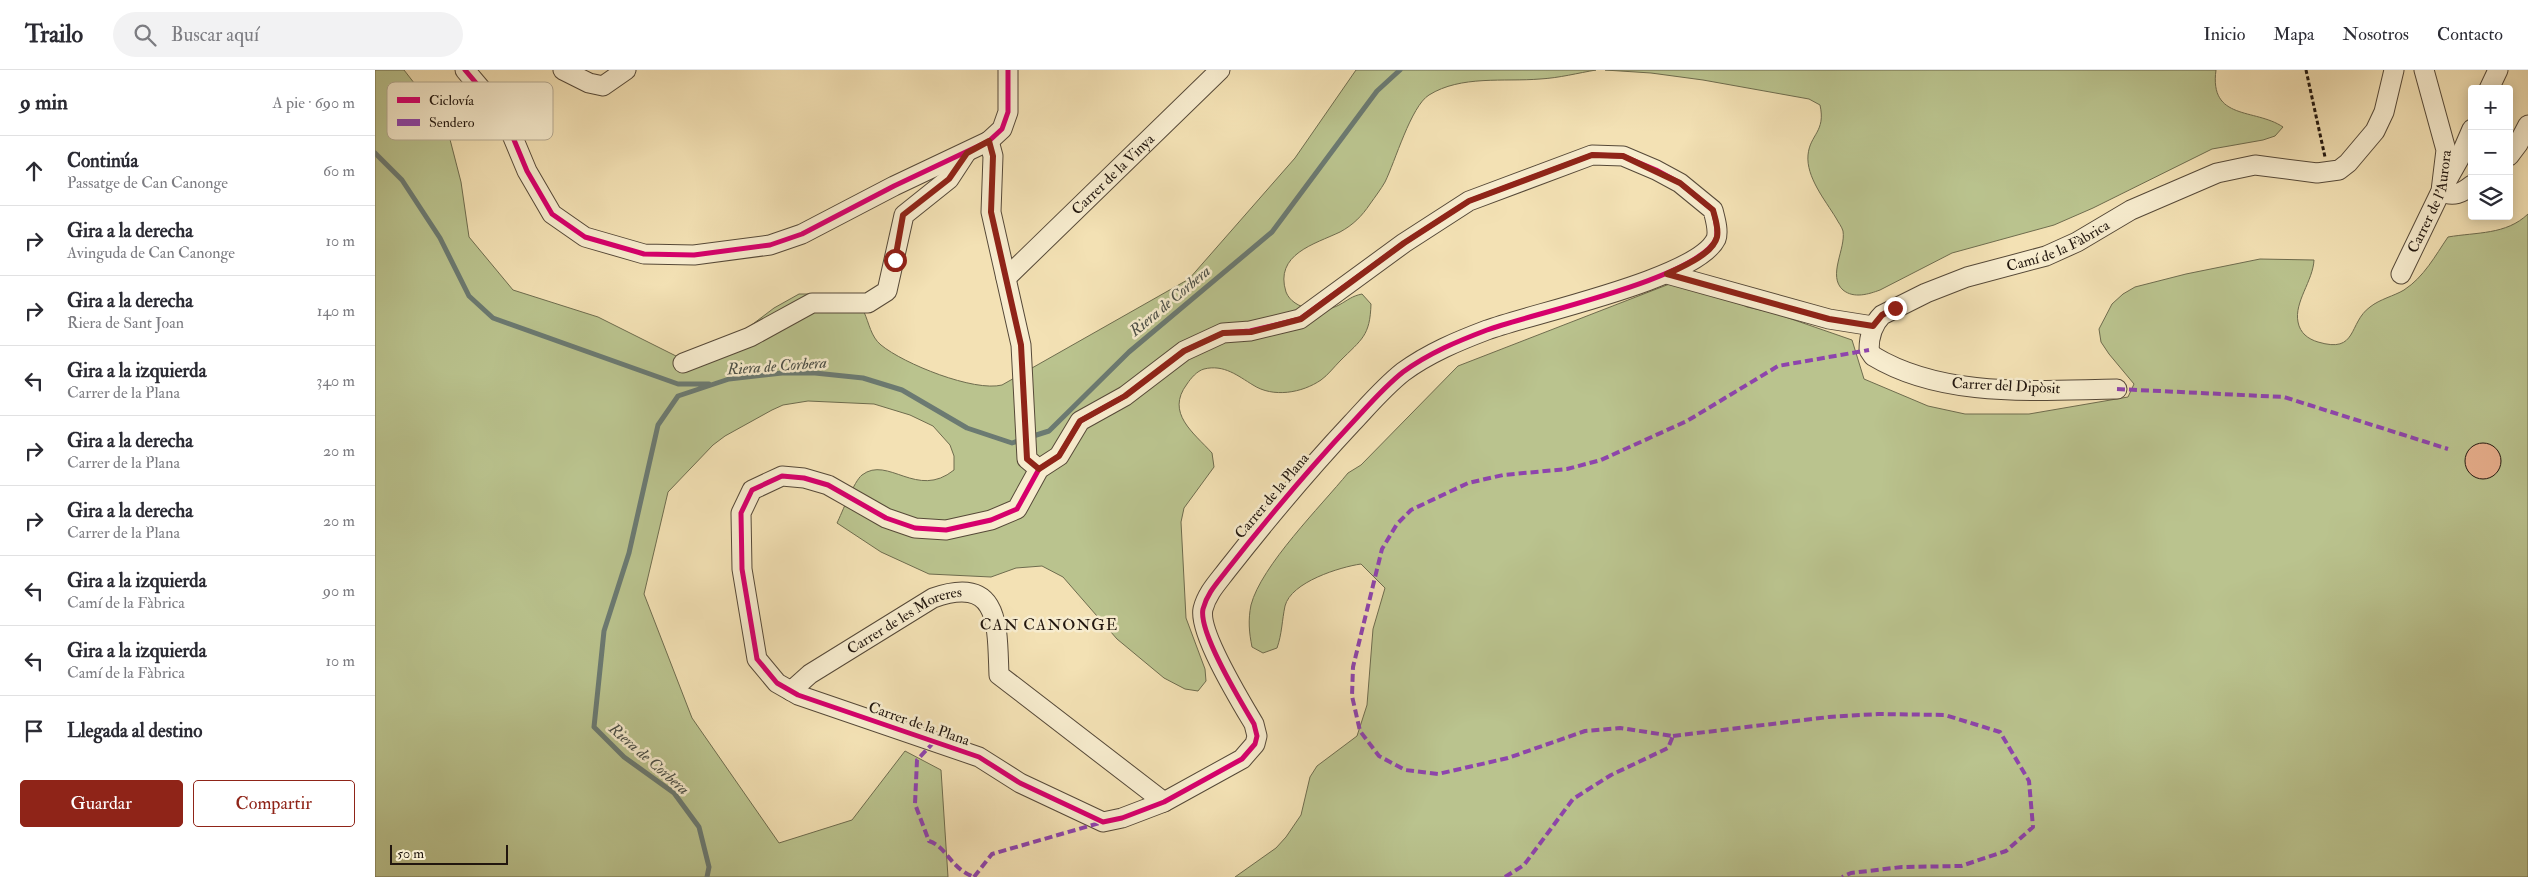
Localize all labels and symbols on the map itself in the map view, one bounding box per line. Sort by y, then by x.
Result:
legend [387,82,553,140]
text: Ciclovía [429,92,474,109]
text: Sendero [429,114,475,131]
street label: Carrer de la Vinya [1067,129,1159,219]
street label: Carrer de l'Aurora [2403,148,2456,256]
street label: Camí de la Fàbrica [2004,215,2114,276]
route start [884,249,907,272]
water label: Riera de Corbera [1125,261,1215,341]
route end [1884,297,1907,320]
water label: Riera de Corbera [725,353,828,380]
street label: Carrer del Dipòsit [1951,374,2061,399]
street label: Carrer de la Plana [1231,449,1314,543]
street label: Carrer de les Moreres [843,582,962,658]
district label: CAN CANONGE [980,615,1118,635]
street label: Carrer de la Plana [866,698,973,750]
water label: Riera de Corbera [604,718,693,799]
scale bar [390,842,507,865]

